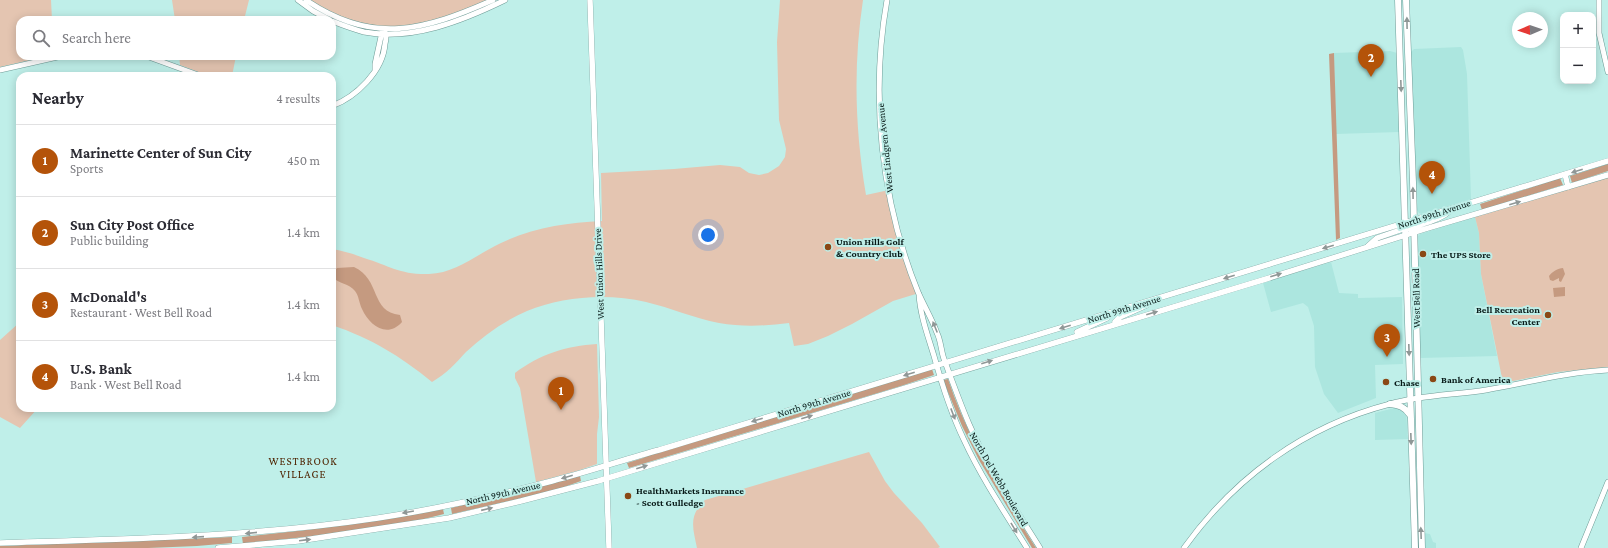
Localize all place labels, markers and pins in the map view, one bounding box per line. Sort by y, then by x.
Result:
pin: 2 [1358,44,1384,77]
pin: 4 [1419,161,1445,194]
place label: Union Hills Golf & Country Club [836,236,904,259]
marker: Union Hills Golf & Country Club [823,242,833,252]
marker: The UPS Store [1418,249,1428,259]
place label: The UPS Store [1431,249,1491,260]
place label: Bell Recreation Center [1476,304,1540,327]
marker: Bell Recreation Center [1543,310,1553,320]
pin: 3 [1374,324,1400,357]
marker: Bank of America [1428,374,1438,384]
place label: Bank of America [1441,374,1511,385]
pin: 1 [548,377,574,410]
marker: Chase [1381,377,1391,387]
place label: Chase [1394,377,1420,388]
place label: HealthMarkets Insurance - Scott Gulledge [636,485,744,508]
marker: HealthMarkets Insurance - Scott Gulledge [623,491,633,501]

